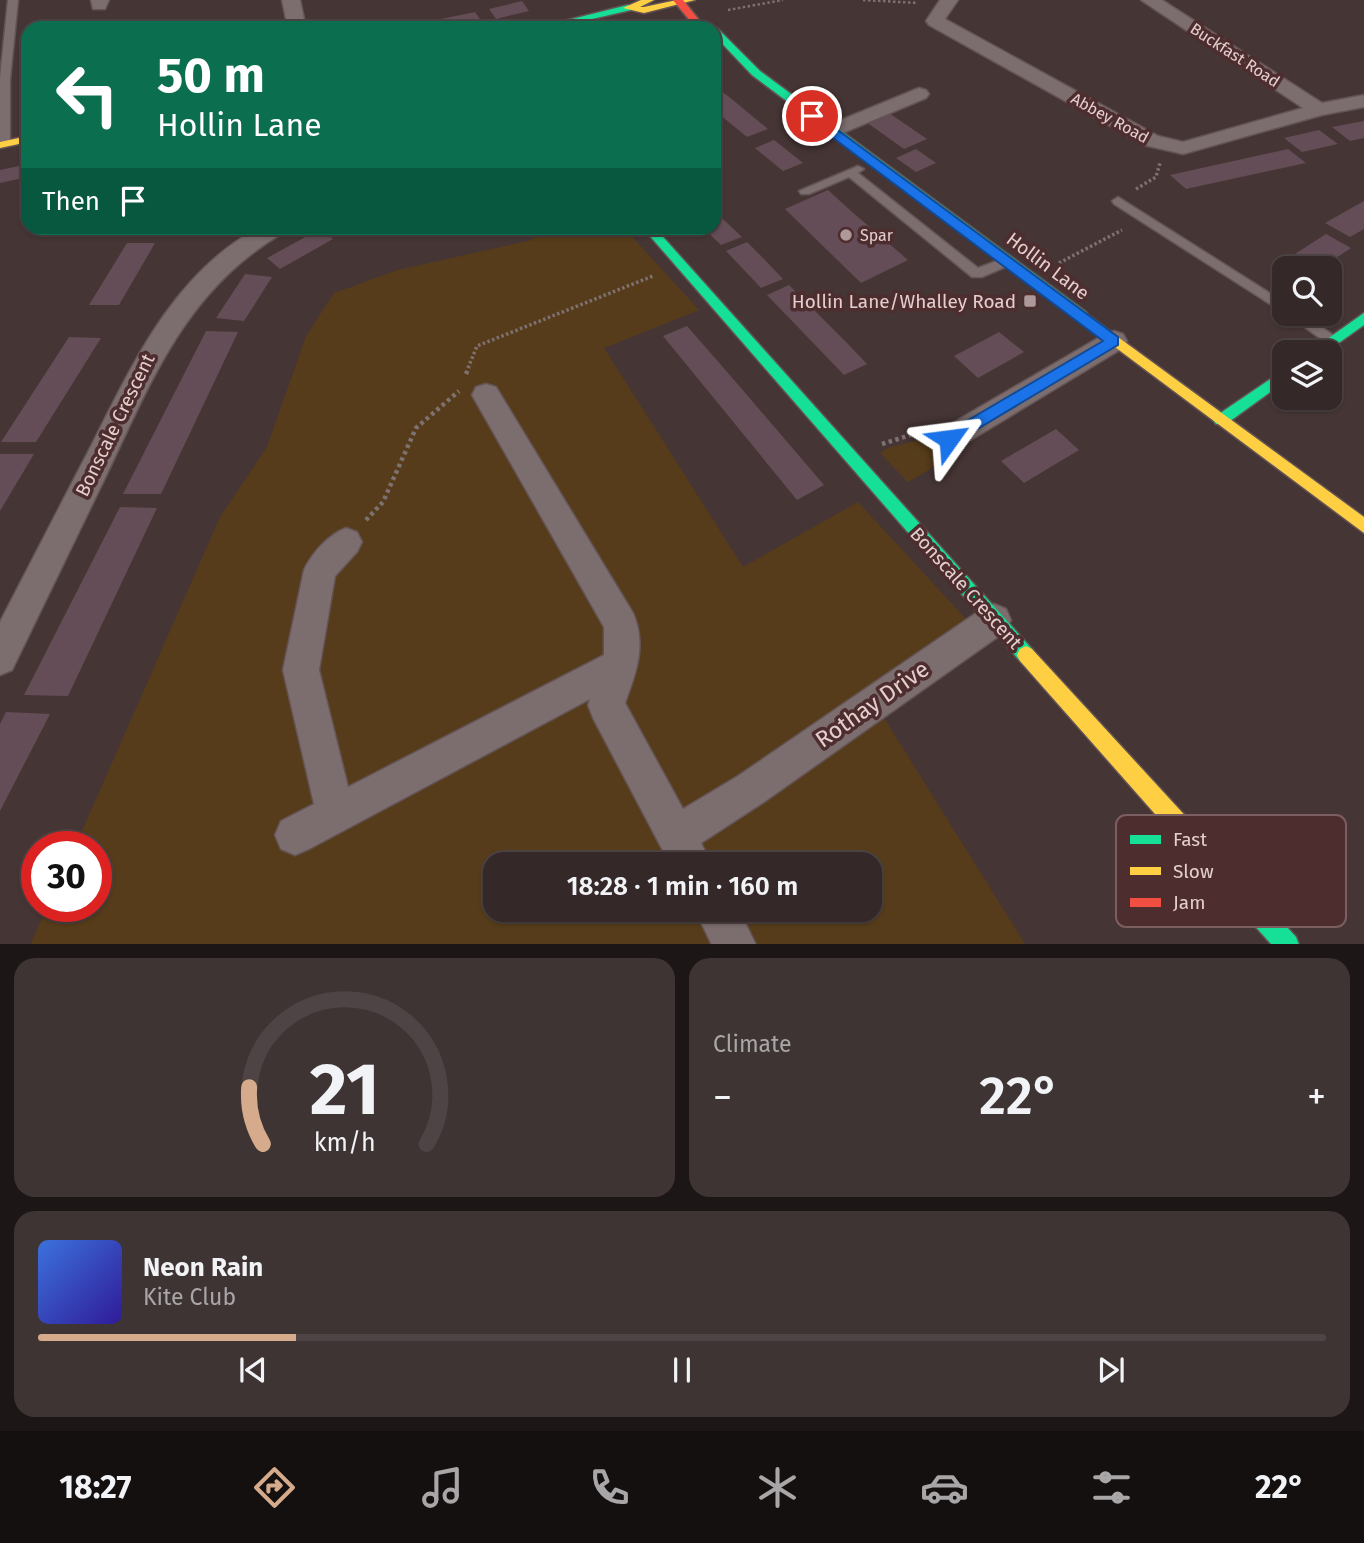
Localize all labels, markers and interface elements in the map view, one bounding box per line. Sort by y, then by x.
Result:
street label: Buckfast Road [1187,19,1283,91]
text: 50 m [157,46,265,105]
icon: left [42,49,133,140]
pin [782,86,842,146]
street label: Abbey Road [1068,89,1152,147]
icon: arrive [793,97,831,135]
text: Hollin Lane [157,106,322,144]
icon: arrive [114,182,152,220]
text: Then [42,186,100,217]
place label: Spar [860,226,894,245]
marker: Spar [838,227,854,243]
street label: Hollin Lane [1002,227,1094,305]
map controls [1272,256,1342,410]
button: search [1272,256,1342,326]
place label: Hollin Lane/Whalley Road [792,290,1016,313]
marker: Hollin Lane/Whalley Road [1022,293,1038,309]
button: layers [1272,340,1342,410]
street label: Bonscale Crescent [70,350,160,500]
position arrow [912,402,986,476]
street label: Bonscale Crescent [905,522,1027,654]
street label: Rothay Drive [810,655,934,753]
legend [1116,815,1346,927]
text: Fast [1173,828,1207,851]
speed limit sign: 30 [21,831,112,922]
text: Slow [1173,860,1214,883]
text: 18:28 · 1 min · 160 m [567,871,798,902]
text: Jam [1173,891,1205,914]
text: Climate [713,1030,792,1058]
text: 21 [310,1046,379,1133]
text: 22° [979,1065,1060,1128]
text: − [713,1074,732,1120]
text: + [1307,1074,1326,1120]
text: km/h [314,1127,375,1157]
text: Neon Rain [143,1252,263,1283]
text: Kite Club [143,1283,236,1311]
icon: previous [234,1351,272,1389]
icon: pause [663,1351,701,1389]
icon: next [1092,1351,1130,1389]
icon: directions [250,1463,299,1512]
icon: music [418,1463,467,1512]
icon: phone [585,1463,634,1512]
icon: climate [753,1463,802,1512]
icon: car [920,1463,969,1512]
icon: filters [1087,1463,1136,1512]
text: 18:27 [59,1468,132,1506]
text: 22° [1255,1468,1305,1506]

